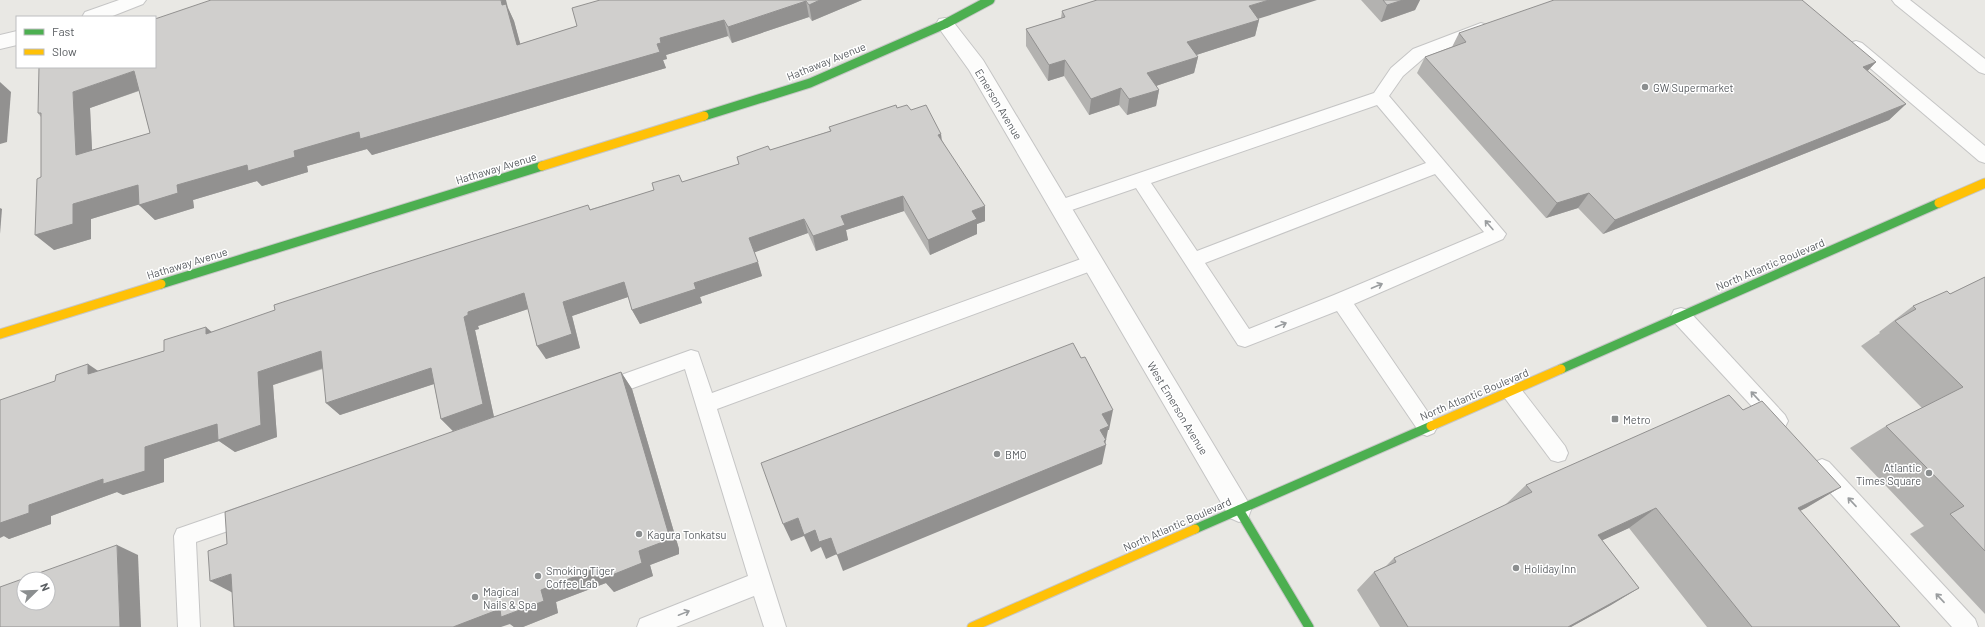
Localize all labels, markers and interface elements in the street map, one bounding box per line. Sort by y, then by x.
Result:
legend [16,16,156,68]
text: Fast [52,24,75,38]
street label: Hathaway Avenue [785,39,867,83]
text: Slow [52,44,77,58]
street label: Emerson Avenue [973,66,1025,142]
place label: GW Supermarket [1653,81,1734,94]
marker: GW Supermarket [1640,82,1650,92]
street label: Hathaway Avenue [454,149,538,186]
one-way arrow [1484,219,1493,230]
street label: North Atlantic Boulevard [1714,235,1826,293]
street label: Hathaway Avenue [145,244,229,281]
one-way arrow [1370,282,1382,289]
one-way arrow [1275,321,1287,328]
street label: West Emerson Avenue [1145,359,1211,457]
street label: North Atlantic Boulevard [1418,365,1530,423]
one-way arrow [1751,392,1760,402]
place label: Metro [1623,413,1651,426]
marker: Metro [1610,414,1620,424]
place label: BMO [1005,448,1027,461]
marker: BMO [992,449,1002,459]
place label: Atlantic Times Square [1856,461,1921,487]
marker: Atlantic Times Square [1924,468,1934,478]
street label: North Atlantic Boulevard [1121,494,1233,554]
one-way arrow [1848,497,1857,508]
place label: Kagura Tonkatsu [647,528,727,541]
marker: Kagura Tonkatsu [634,529,644,539]
place label: Holiday Inn [1524,562,1576,575]
marker: Holiday Inn [1511,563,1521,573]
place label: Smoking Tiger Coffee Lab [546,564,614,590]
north arrow [16,571,56,611]
marker: Smoking Tiger Coffee Lab [533,571,543,581]
text: N [38,581,53,593]
place label: Magical Nails & Spa [483,585,536,611]
marker: Magical Nails & Spa [470,592,480,602]
one-way arrow [1936,593,1945,603]
one-way arrow [677,608,689,616]

